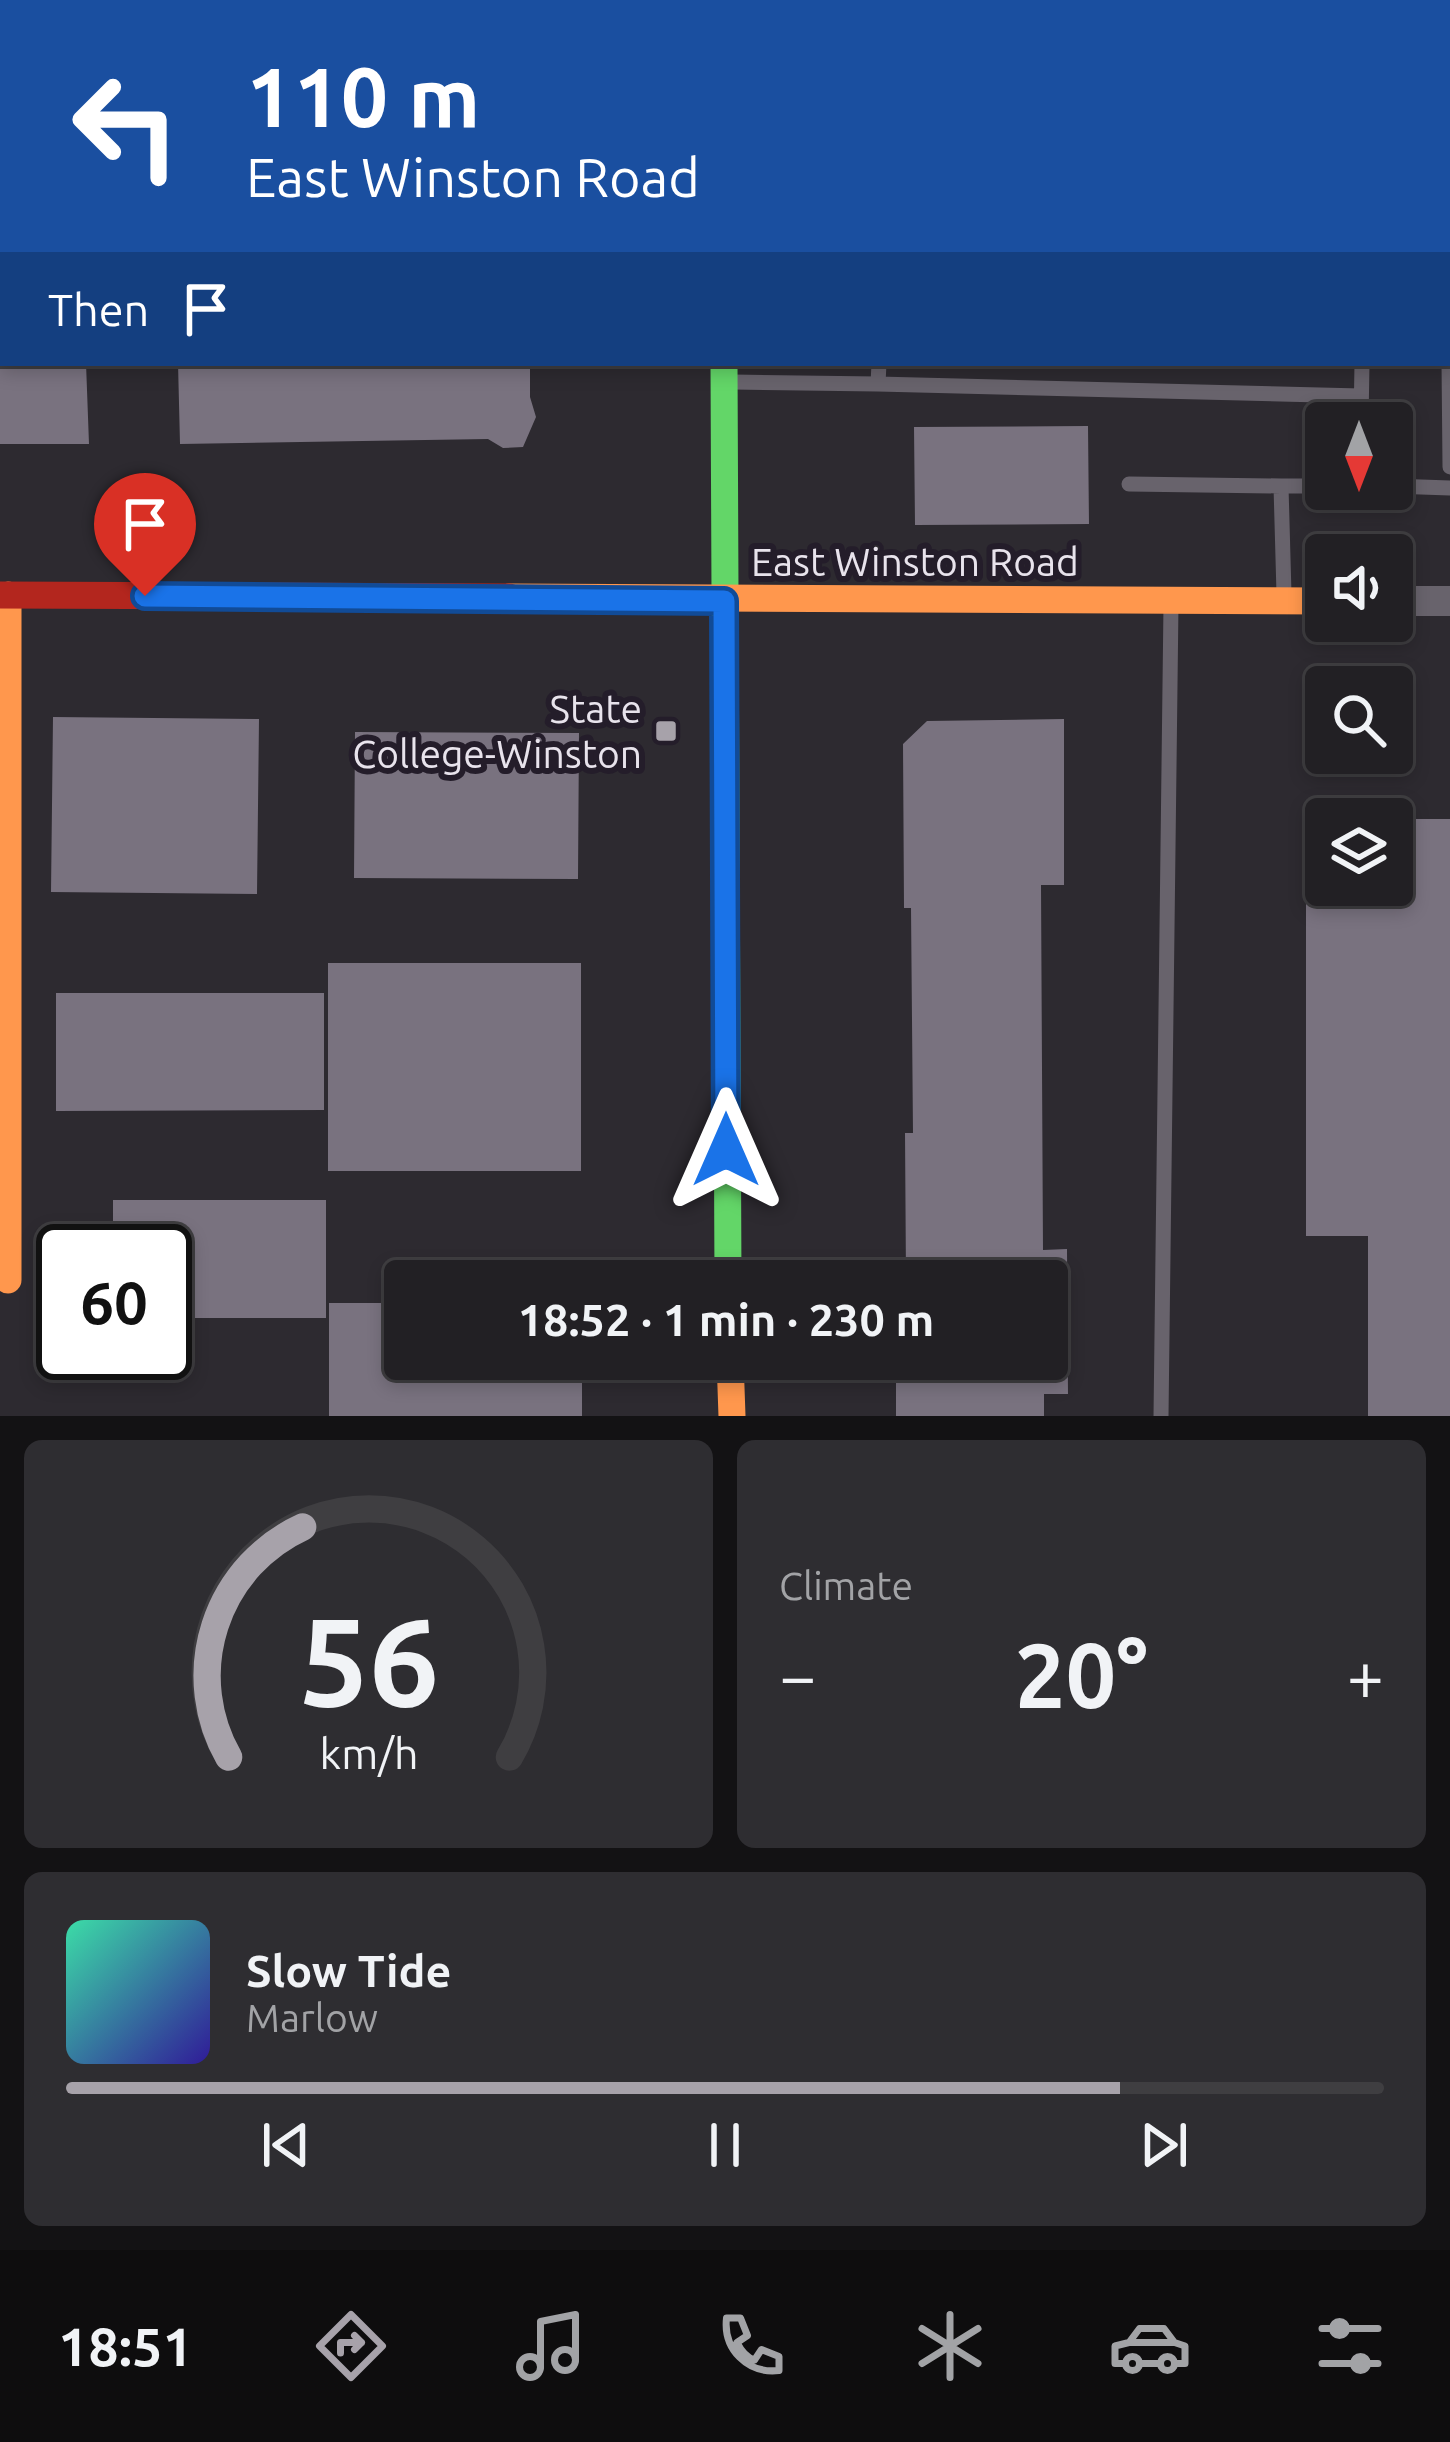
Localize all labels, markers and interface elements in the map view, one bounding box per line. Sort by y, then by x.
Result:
icon: left [48,48,204,204]
text: 110 m [246,49,480,143]
text: East Winston Road [246,147,700,207]
icon: arrive [173,276,239,342]
text: Then [48,284,149,335]
north arrow [1305,402,1413,510]
map controls [1305,402,1413,906]
pin [94,473,196,596]
icon: arrive [112,491,178,557]
button: sound [1305,534,1413,642]
street label: East Winston Road [751,540,1079,583]
button: search [1305,666,1413,774]
place label: State College-Winston [352,687,642,775]
marker: State College-Winston [653,718,679,744]
button: layers [1305,798,1413,906]
position arrow [663,1087,789,1213]
speed limit sign: 60 [36,1224,192,1380]
text: 18:52 · 1 min · 230 m [518,1294,934,1345]
text: Climate [779,1564,913,1607]
text: 56 [298,1590,439,1730]
text: 20° [1015,1624,1148,1725]
text: − [779,1638,816,1712]
text: + [1347,1638,1384,1712]
text: km/h [319,1729,418,1777]
text: Slow Tide [246,1945,451,1996]
text: Marlow [246,1996,378,2039]
icon: previous [253,2112,319,2178]
icon: pause [692,2112,758,2178]
icon: next [1131,2112,1197,2178]
icon: directions [309,2304,393,2388]
icon: music [509,2304,593,2388]
icon: phone [709,2304,793,2388]
icon: climate [908,2304,992,2388]
icon: car [1108,2304,1192,2388]
icon: filters [1308,2304,1392,2388]
text: 18:51 [58,2316,193,2376]

